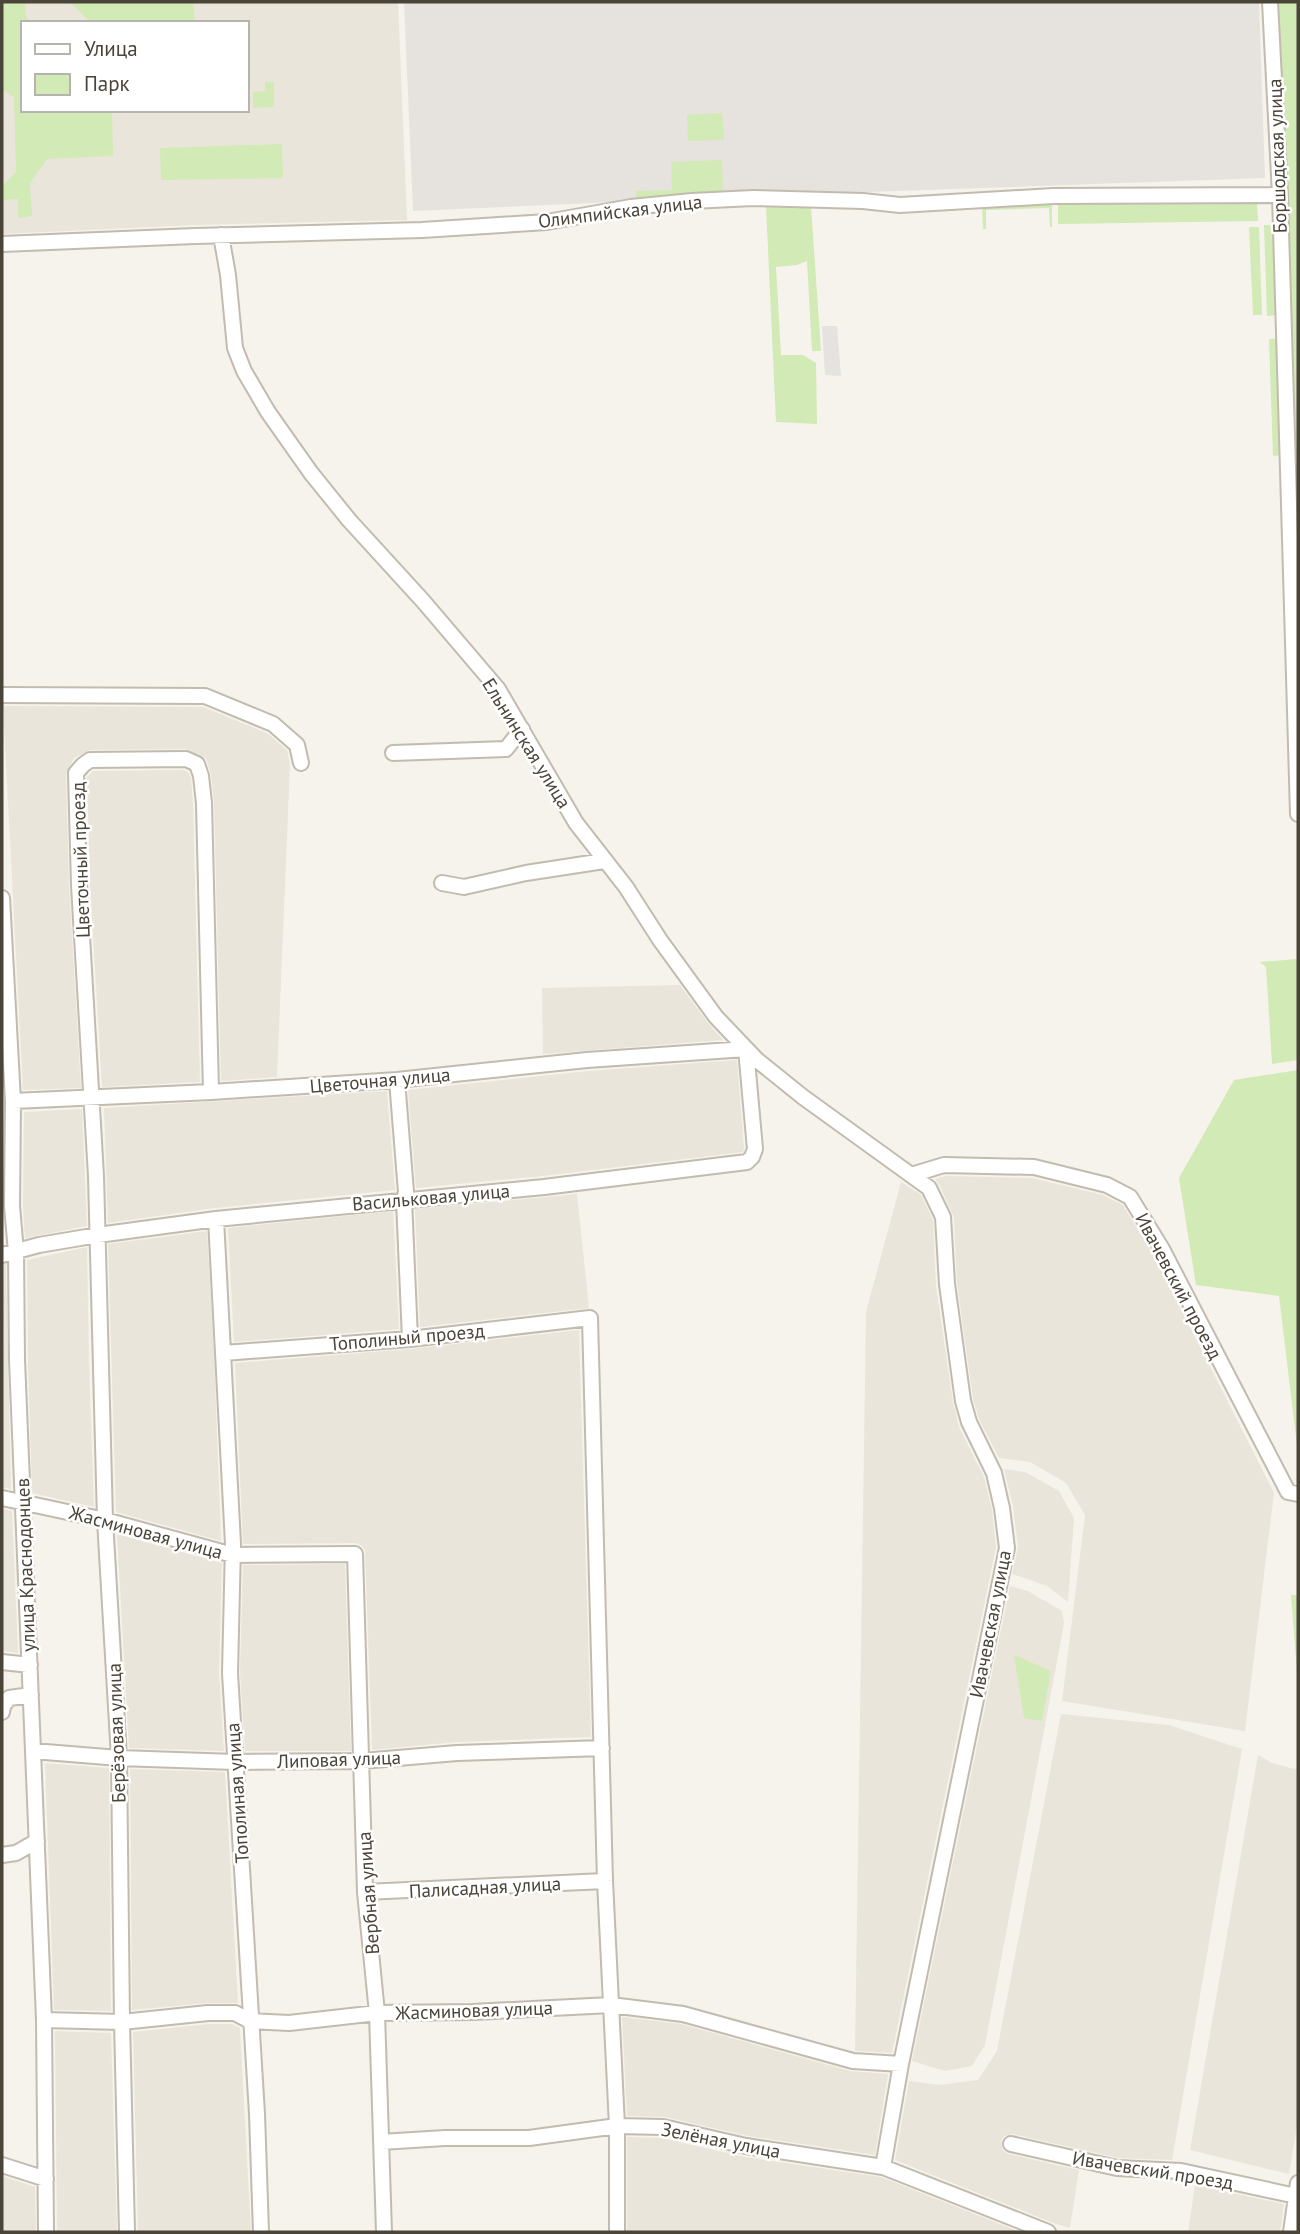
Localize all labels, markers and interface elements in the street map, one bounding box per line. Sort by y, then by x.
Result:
legend [21,21,248,112]
text: Улица [84,35,138,62]
text: Парк [84,70,130,97]
street label: Боршодская улица [1262,78,1292,234]
street label: Олимпийская улица [537,189,703,233]
street label: Ельнинская улица [477,673,577,813]
street label: Цветочный проезд [65,782,95,938]
street label: Цветочная улица [309,1062,451,1098]
street label: Васильковая улица [351,1178,511,1216]
street label: Ивачевский проезд [1130,1209,1228,1363]
street label: Тополиный проезд [328,1318,486,1356]
street label: улица Краснодонцев [10,1478,40,1652]
street label: Жасминовая улица [66,1500,225,1564]
street label: Ивачевская улица [964,1548,1016,1700]
street label: Берёзовая улица [102,1663,130,1803]
street label: Тополиная улица [220,1722,254,1864]
street label: Липовая улица [276,1745,401,1773]
street label: Вербная улица [352,1831,384,1955]
street label: Палисадная улица [408,1871,562,1903]
street label: Жасминовая улица [394,1995,553,2025]
street label: Зелёная улица [659,2117,783,2163]
street label: Ивачевский проезд [1071,2145,1235,2195]

